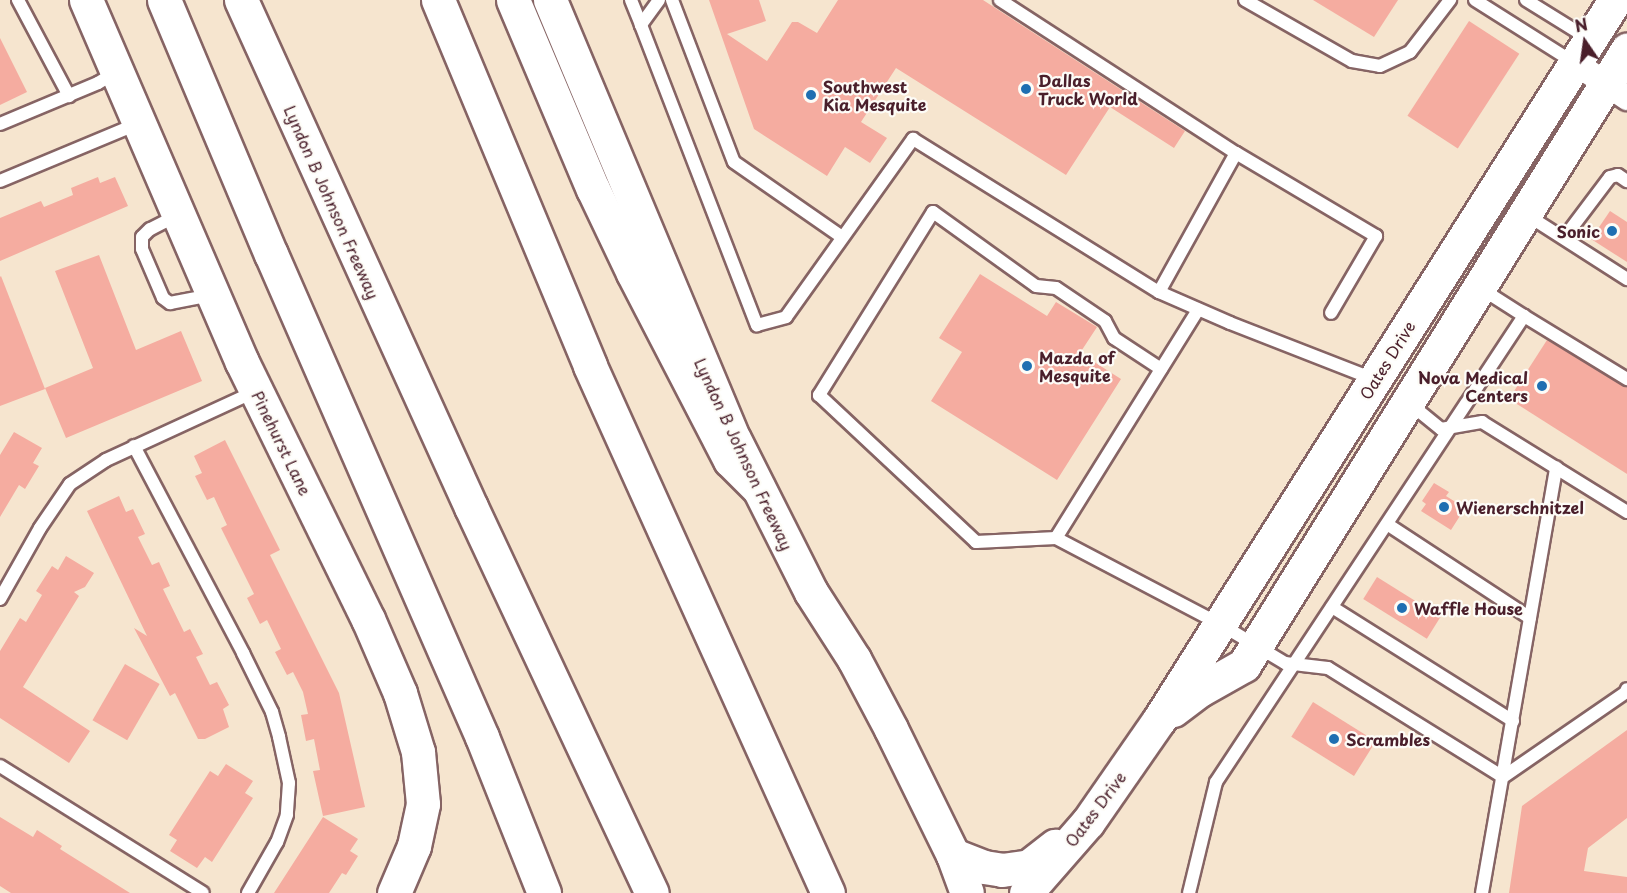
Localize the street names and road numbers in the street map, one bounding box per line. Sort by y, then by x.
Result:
street label: Lyndon B Johnson Freeway [281,102,383,302]
street label: Oates Drive [1355,317,1419,403]
street label: Lyndon B Johnson Freeway [691,355,797,553]
street label: Pinehurst Lane [248,387,316,499]
street label: Oates Drive [1060,767,1130,851]

